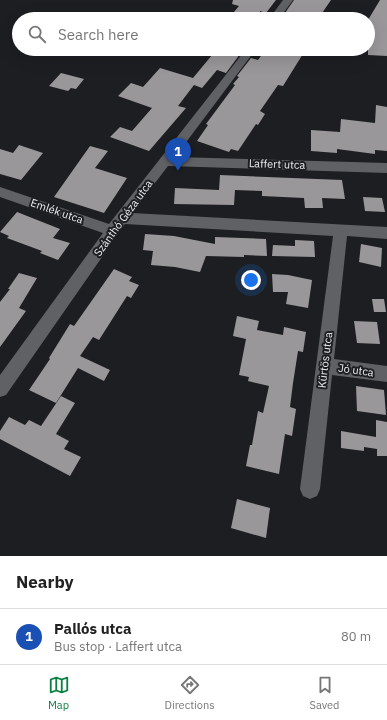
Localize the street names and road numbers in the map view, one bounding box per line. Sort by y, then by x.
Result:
street label: Laffert utca [249,156,306,172]
street label: Szánthó Géza utca [91,177,156,259]
street label: Emlék utca [29,195,85,227]
street label: Kürtös utca [315,331,335,389]
street label: Jó utca [337,361,375,379]

